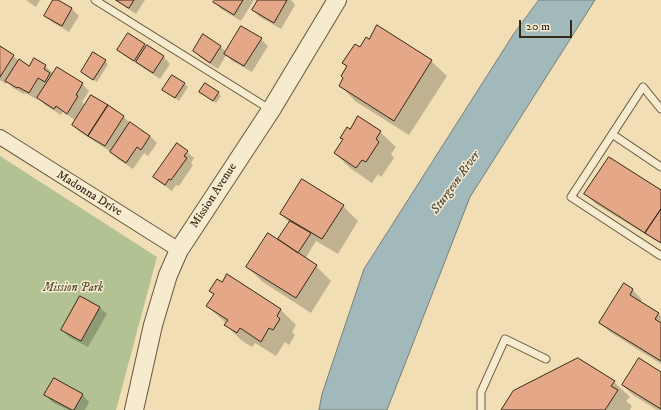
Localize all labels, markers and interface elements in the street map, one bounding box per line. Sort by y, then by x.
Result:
scale bar [521,12,574,38]
text: 20 m [526,19,550,34]
water label: Sturgeon River [428,149,484,217]
street label: Mission Avenue [188,161,240,231]
street label: Madonna Drive [53,168,125,220]
park label: Mission Park [43,282,103,296]

